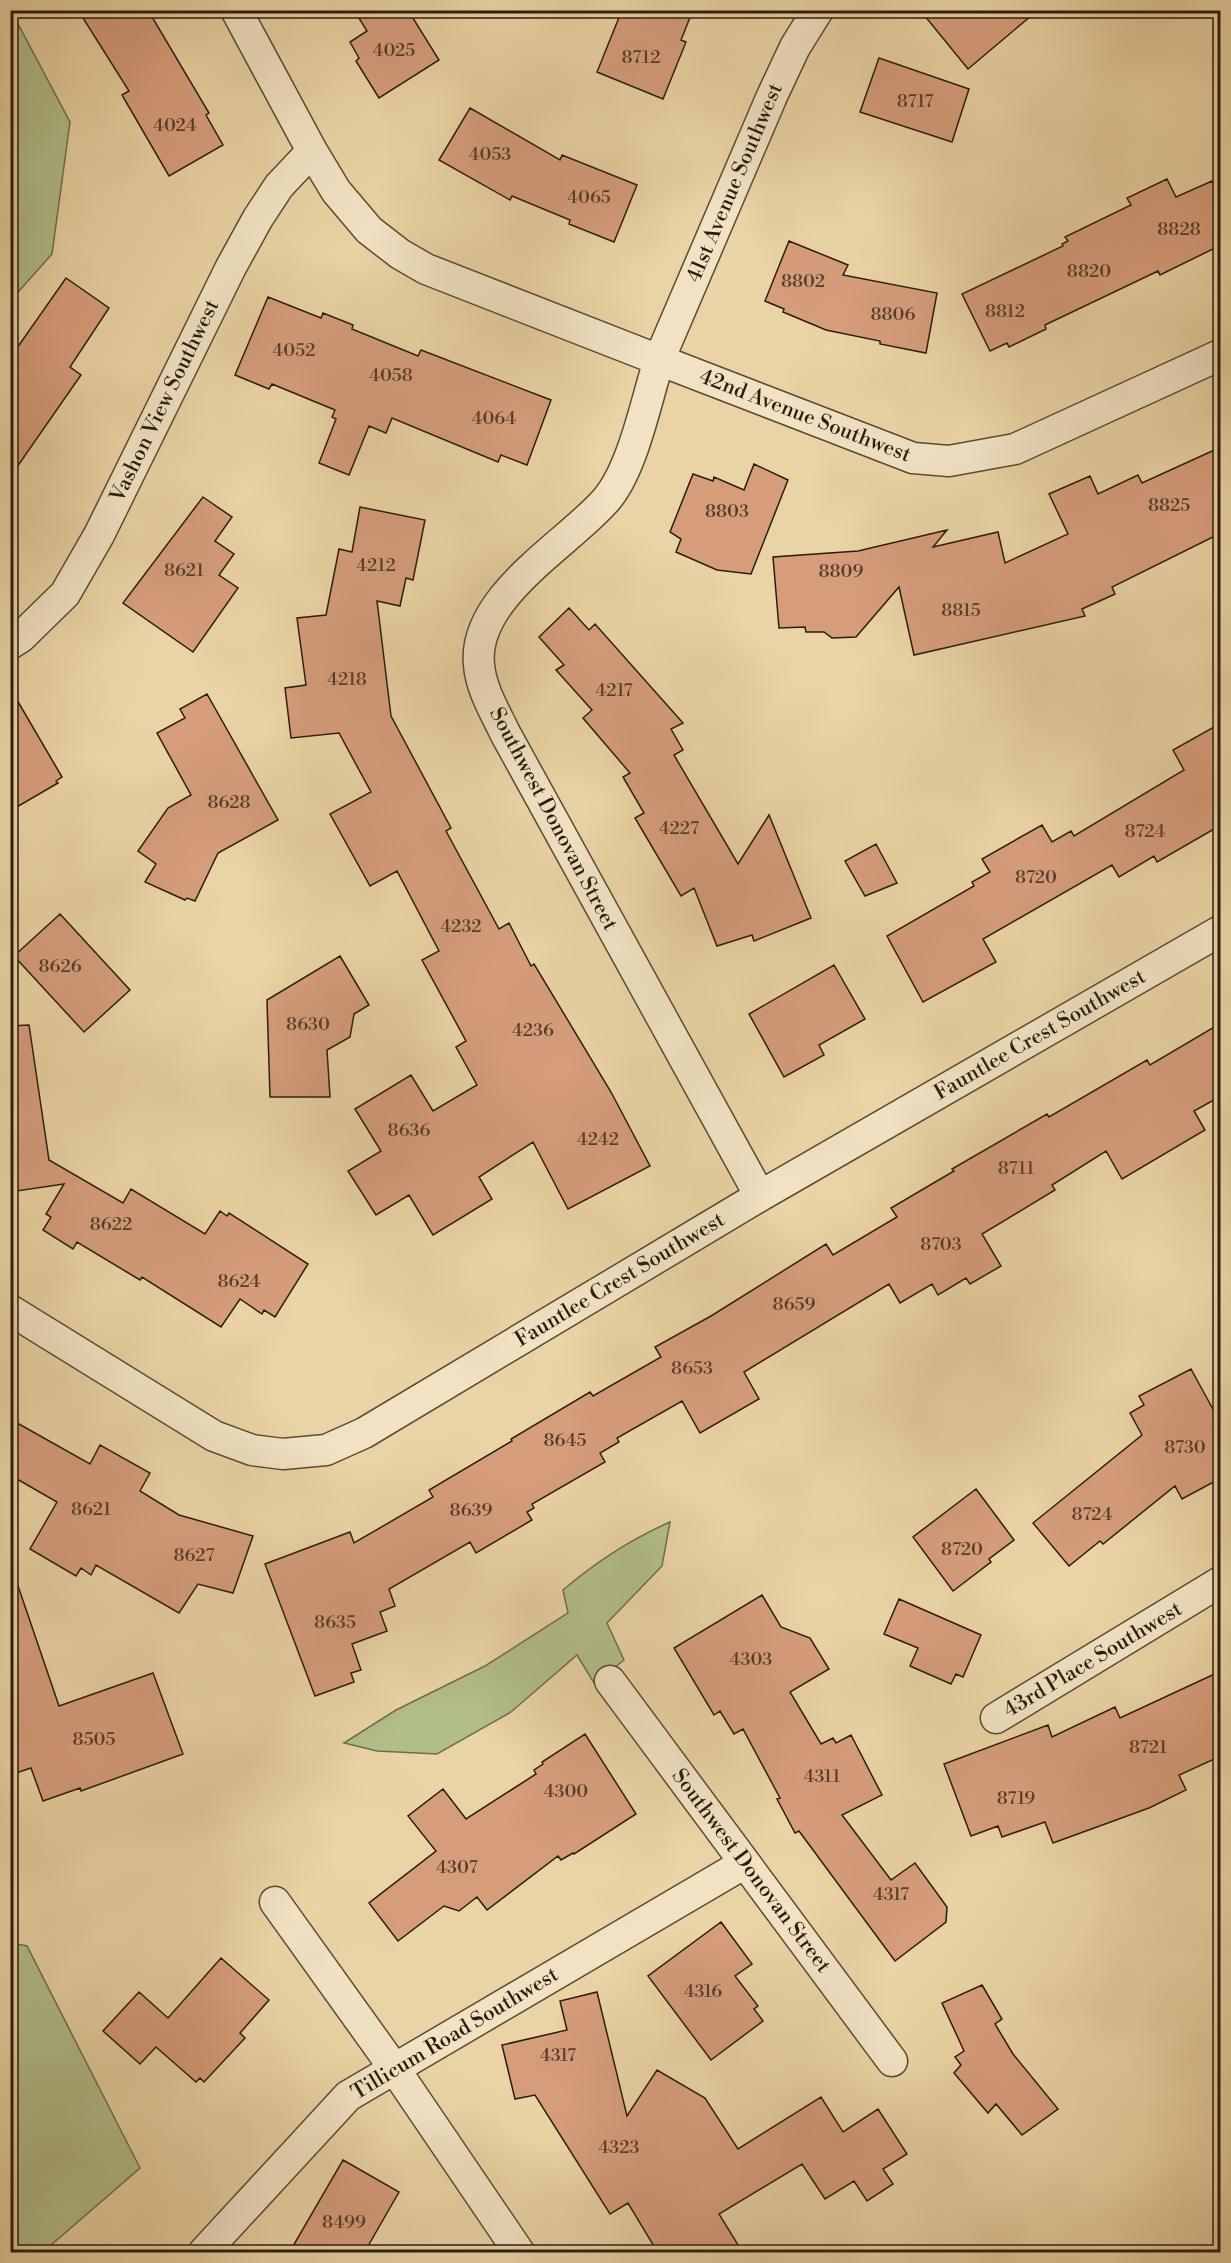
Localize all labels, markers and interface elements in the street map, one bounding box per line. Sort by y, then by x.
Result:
house number: 4025 [373,39,415,62]
house number: 8712 [622,46,660,69]
street label: 41st Avenue Southwest [681,79,789,287]
house number: 8717 [897,90,933,113]
house number: 4024 [153,114,197,137]
house number: 4053 [469,143,511,166]
house number: 4065 [567,186,611,209]
house number: 8828 [1157,218,1201,241]
house number: 8820 [1067,260,1111,283]
house number: 8802 [781,270,825,293]
street label: Vashon View Southwest [104,295,226,507]
house number: 8812 [985,300,1025,323]
house number: 8806 [871,303,916,326]
house number: 4052 [273,339,315,362]
house number: 4058 [369,364,413,387]
street label: 42nd Avenue Southwest [696,364,915,469]
house number: 4064 [472,407,517,430]
house number: 8825 [1148,494,1190,517]
house number: 8803 [705,500,749,523]
house number: 4212 [356,554,396,577]
house number: 8621 [164,559,204,582]
house number: 8809 [819,560,864,583]
house number: 8815 [941,599,981,622]
house number: 4218 [327,668,367,691]
house number: 4217 [595,679,633,702]
street label: Southwest Donovan Street [483,703,623,935]
house number: 8628 [207,791,251,814]
house number: 4227 [659,817,699,840]
house number: 8724 [1125,820,1166,843]
house number: 8720 [1015,866,1057,889]
house number: 4232 [440,915,482,938]
house number: 8626 [38,955,82,978]
street label: Fauntlee Crest Southwest [930,964,1151,1106]
house number: 8630 [286,1013,330,1036]
house number: 4236 [512,1019,554,1042]
house number: 8636 [388,1119,430,1142]
house number: 4242 [577,1128,619,1151]
house number: 8711 [998,1157,1035,1180]
street label: Fauntlee Crest Southwest [511,1207,730,1353]
house number: 8622 [90,1213,132,1236]
house number: 8703 [920,1233,962,1256]
house number: 8624 [217,1270,261,1293]
house number: 8659 [773,1293,815,1316]
house number: 8653 [671,1357,713,1380]
house number: 8645 [544,1429,587,1452]
house number: 8730 [1164,1436,1206,1459]
house number: 8621 [71,1498,111,1521]
house number: 8639 [450,1499,492,1522]
house number: 8724 [1072,1503,1113,1526]
house number: 8720 [941,1538,983,1561]
house number: 8627 [173,1544,215,1567]
street label: 43rd Place Southwest [999,1596,1187,1724]
house number: 8635 [314,1611,356,1634]
house number: 4303 [730,1648,772,1671]
house number: 8505 [73,1728,115,1751]
house number: 8721 [1129,1736,1167,1759]
street label: Southwest Donovan Street [666,1764,837,1979]
house number: 4311 [804,1765,840,1788]
house number: 4300 [544,1780,588,1803]
house number: 8719 [997,1787,1035,1810]
house number: 4307 [436,1856,478,1879]
house number: 4317 [873,1883,909,1906]
street label: Tillicum Road Southwest [347,1962,564,2106]
house number: 4316 [684,1980,722,2003]
house number: 4317 [540,2044,576,2067]
house number: 4323 [599,2136,639,2159]
house number: 8499 [322,2211,366,2234]

